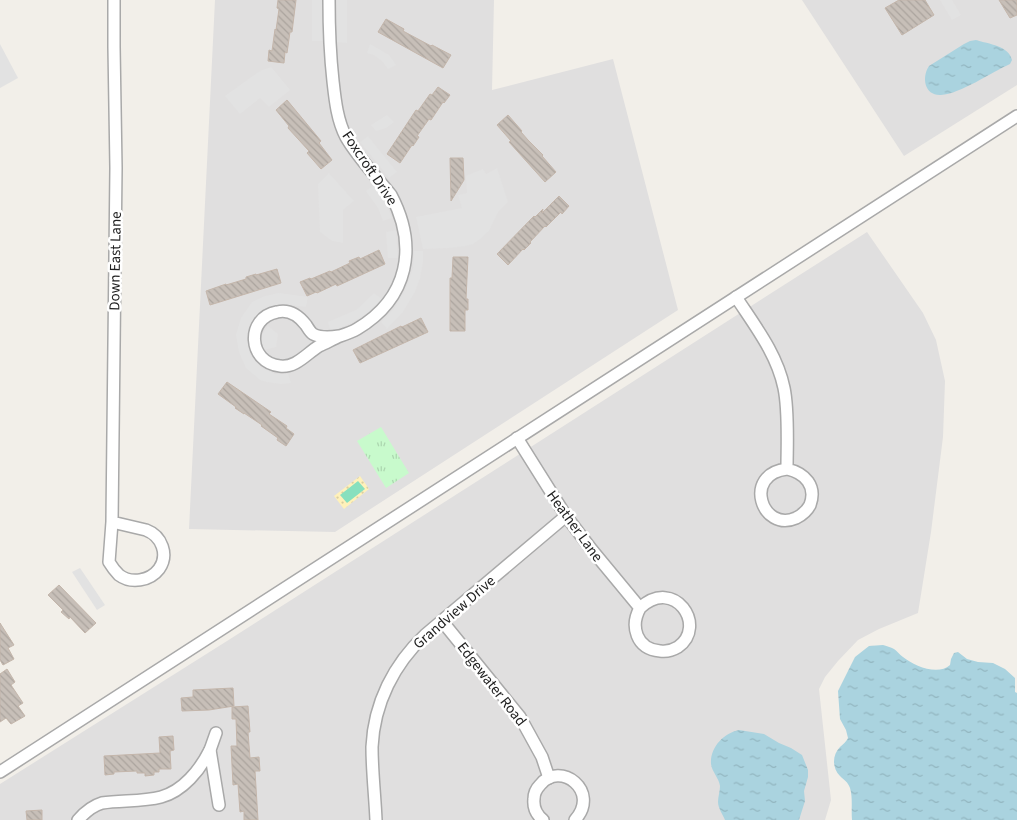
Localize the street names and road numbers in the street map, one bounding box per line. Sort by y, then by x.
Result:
street label: Foxcroft Drive [337,127,402,210]
street label: Down East Lane [104,211,127,311]
street label: Heather Lane [541,486,608,566]
street label: Grandview Drive [409,571,500,654]
street label: Edgewater Road [452,638,531,731]

